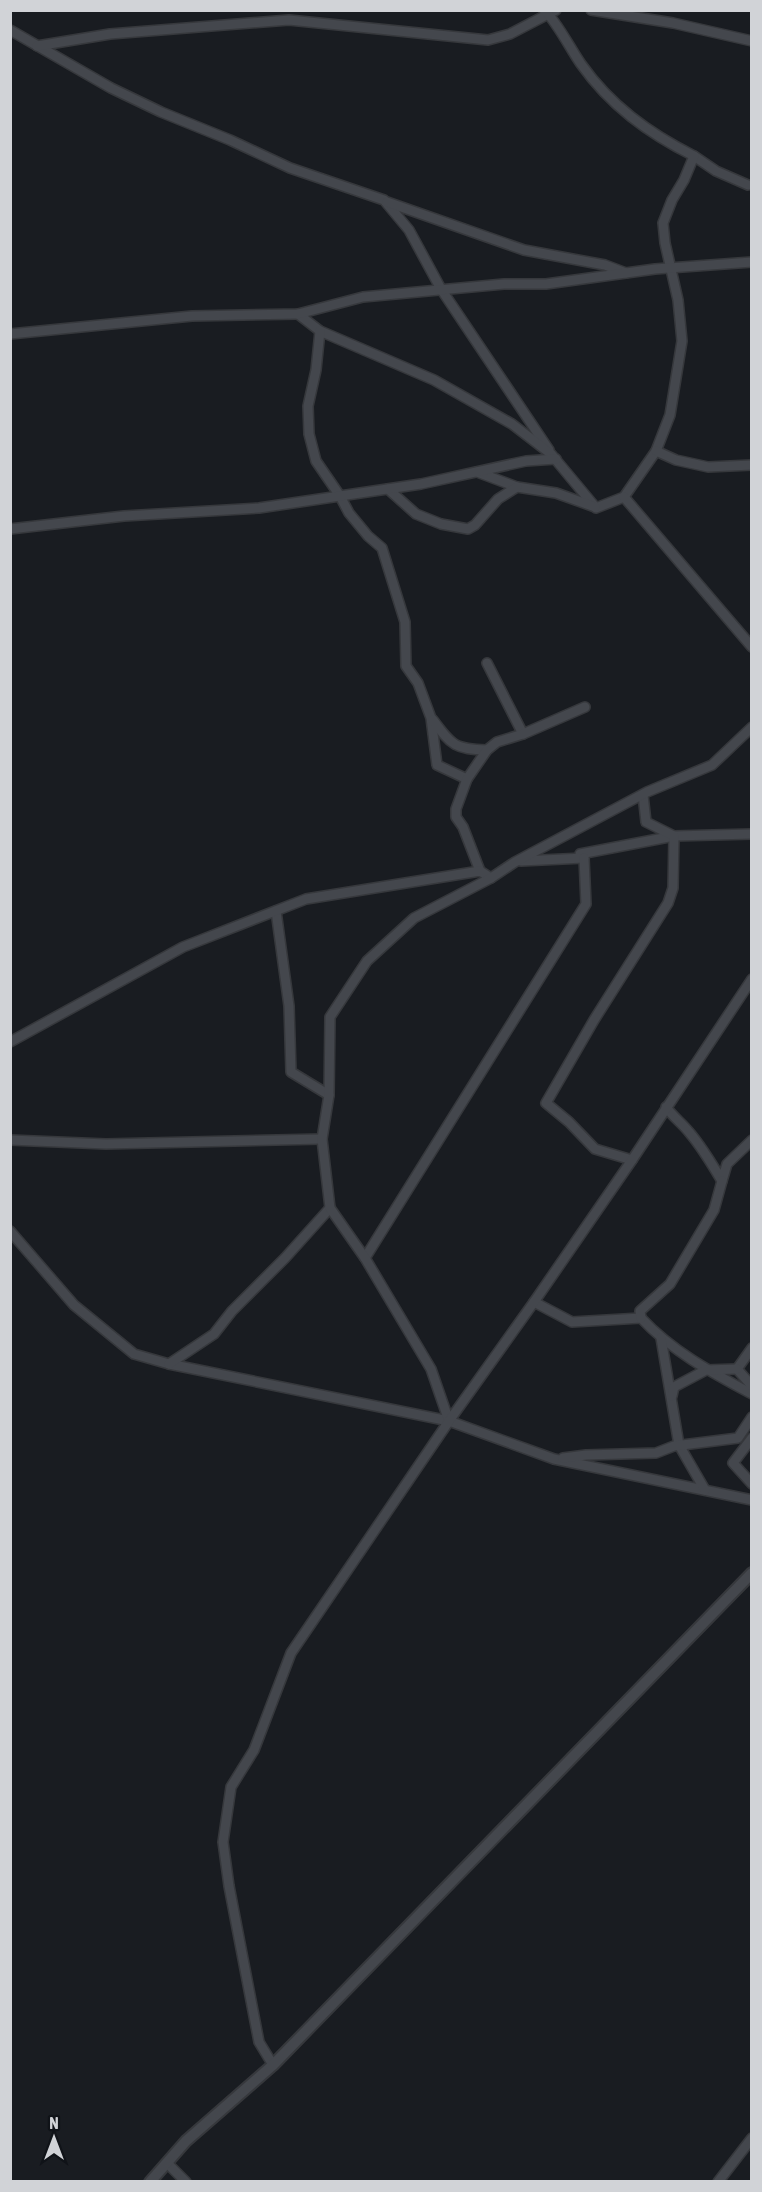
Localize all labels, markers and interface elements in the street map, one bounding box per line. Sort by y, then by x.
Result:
north arrow [24,2108,84,2168]
text: N [49,2114,59,2132]

